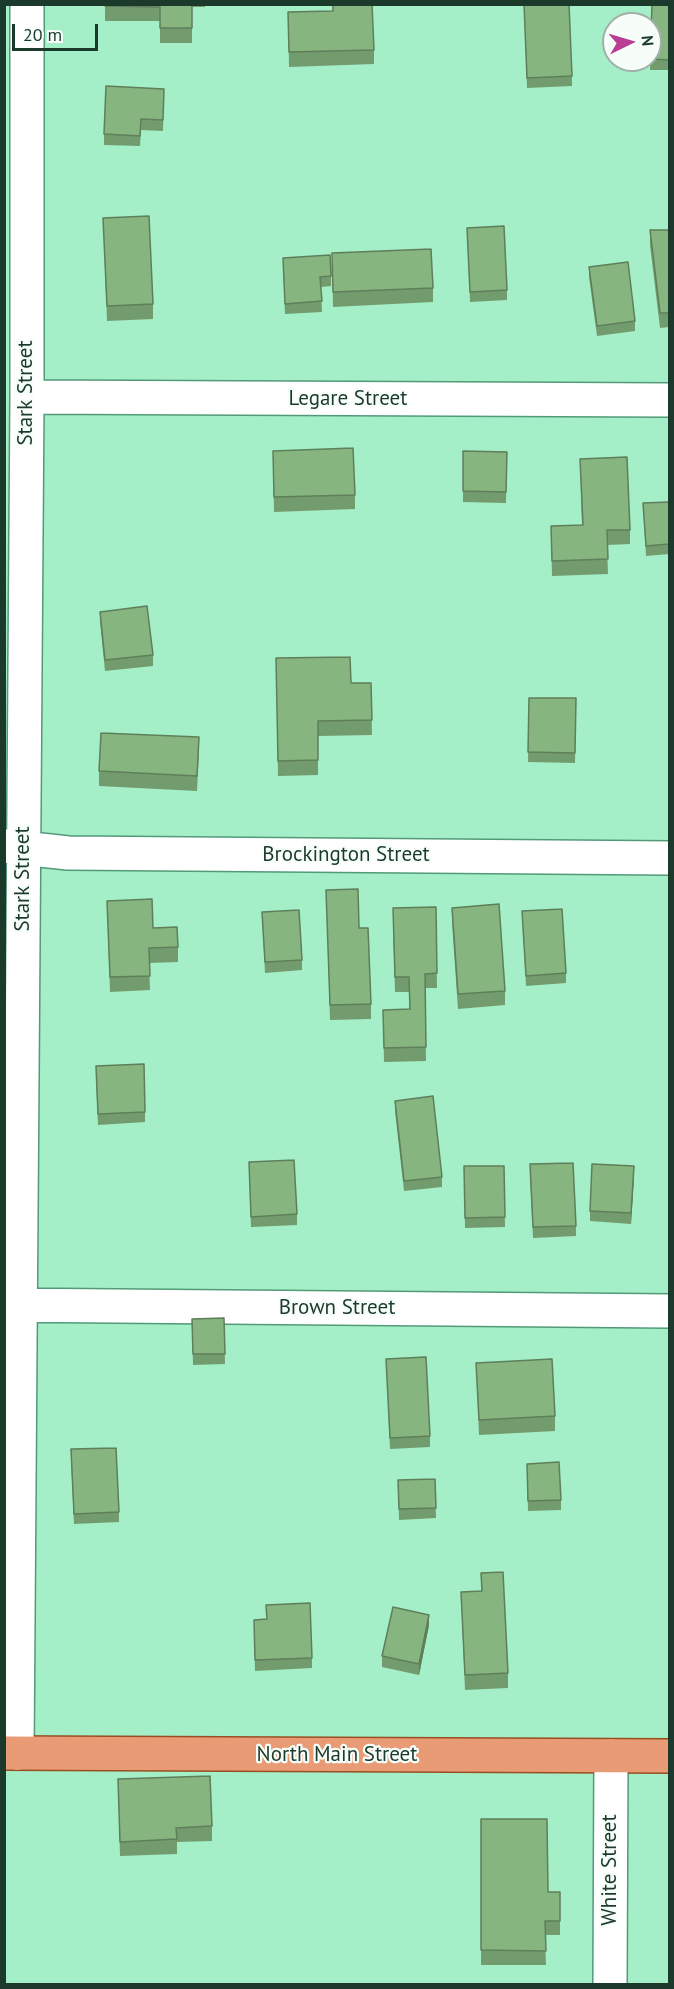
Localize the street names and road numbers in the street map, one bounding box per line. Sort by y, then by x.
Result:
street label: Stark Street [13,340,39,446]
street label: Legare Street [289,386,407,412]
street label: Stark Street [10,826,36,932]
street label: Brockington Street [262,842,430,868]
street label: Brown Street [279,1295,395,1321]
street label: North Main Street [257,1742,417,1768]
street label: White Street [597,1814,623,1926]

